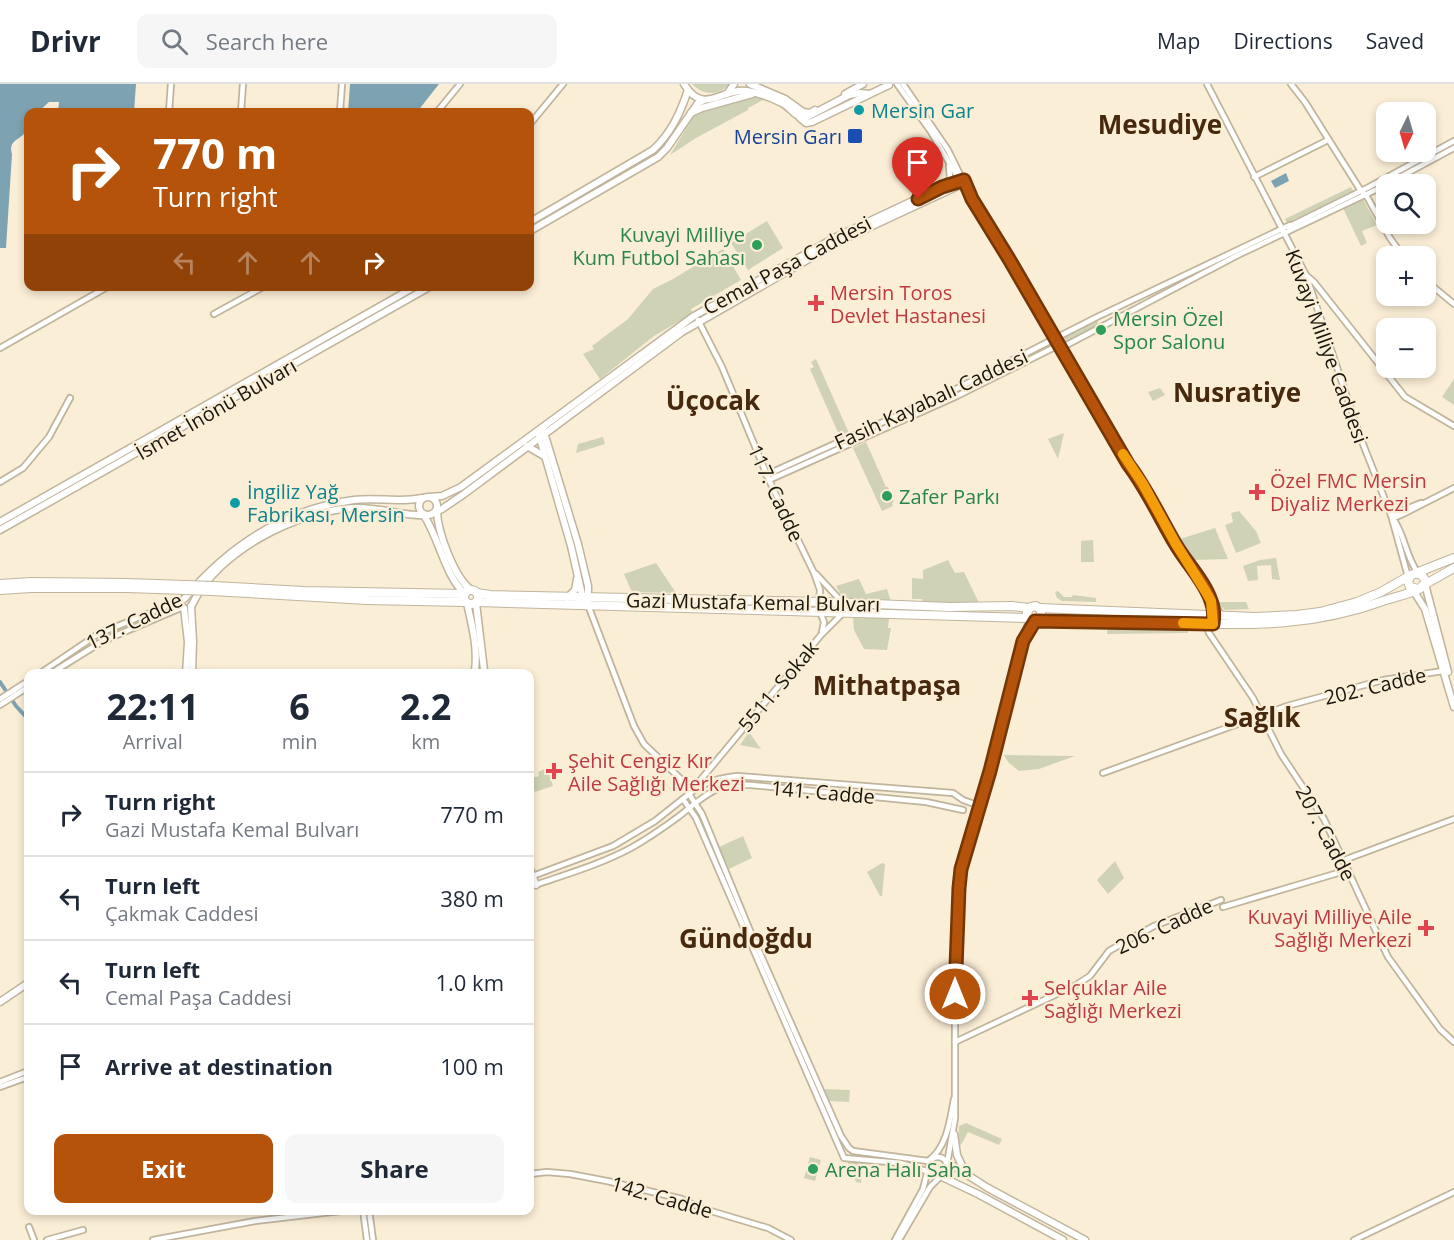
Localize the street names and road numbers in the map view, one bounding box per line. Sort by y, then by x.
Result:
street label: Cemal Paşa Caddesi [698,209,876,321]
street label: Kuvayi Milliye Caddesi [1279,245,1375,447]
street label: Fasih Kayabalı Caddesi [830,342,1032,456]
street label: İsmet İnönü Bulvarı [131,352,301,466]
street label: 117. Cadde [742,440,810,546]
street label: 137. Cadde [81,586,187,656]
street label: Gazi Mustafa Kemal Bulvarı [626,586,880,618]
street label: 5511. Sokak [732,634,824,737]
street label: 202. Cadde [1321,661,1429,711]
street label: 141. Cadde [770,774,876,810]
street label: 207. Cadde [1290,781,1362,885]
street label: 206. Cadde [1111,892,1217,960]
street label: 142. Cadde [608,1170,716,1224]

